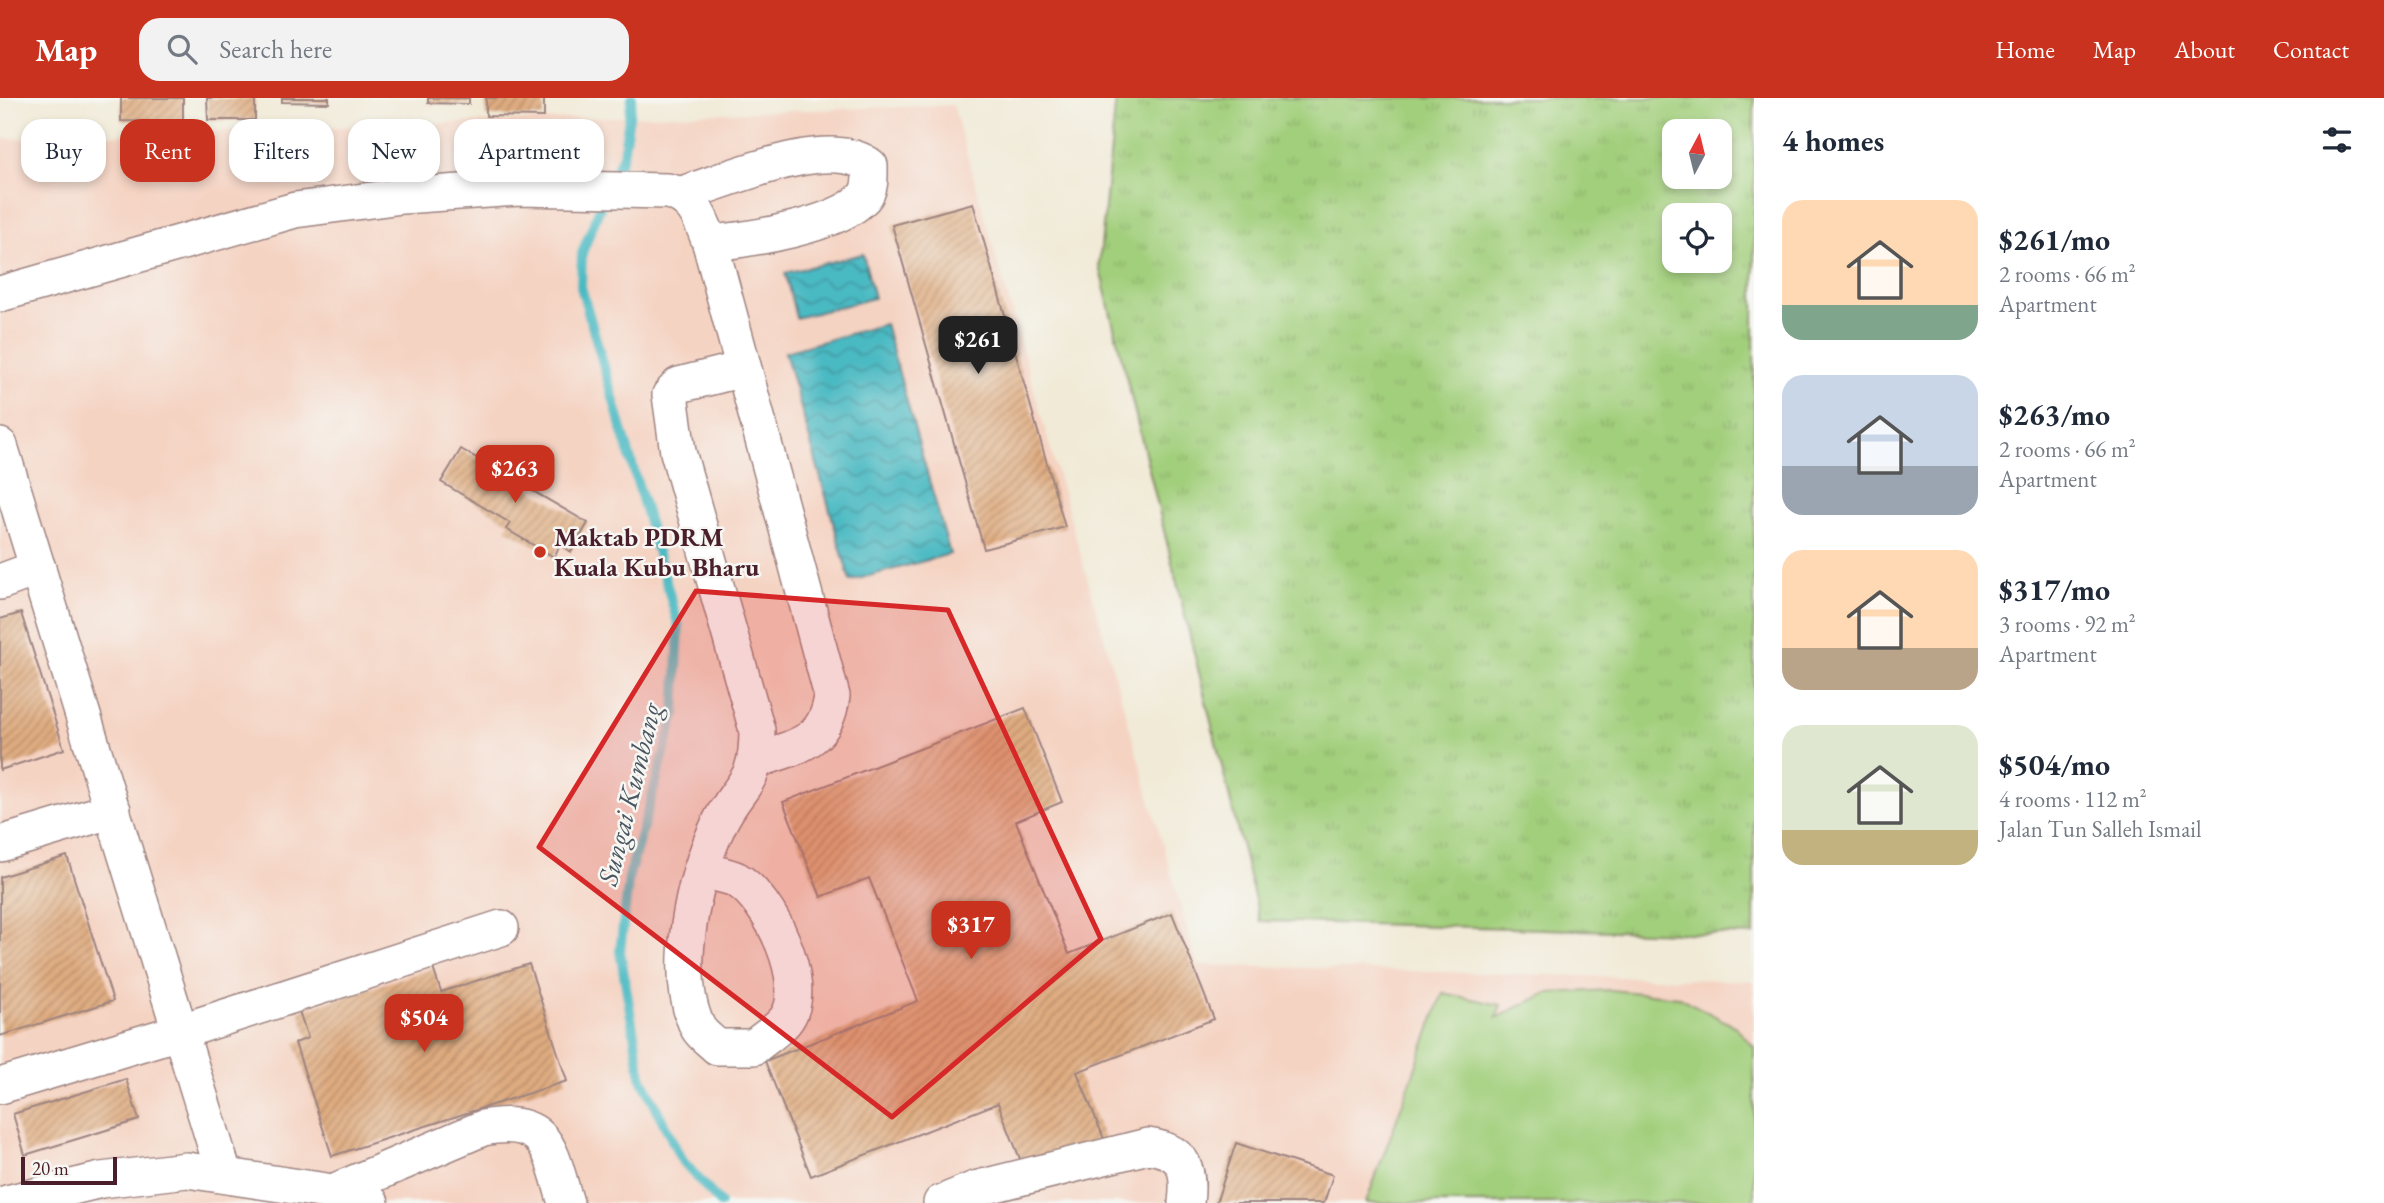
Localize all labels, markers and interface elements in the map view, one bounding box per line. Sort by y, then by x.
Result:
search box [139,18,629,81]
text: Map [35,28,97,71]
icon: search [163,30,201,68]
text: Search here [219,32,332,66]
text: Home [1995,34,2055,65]
text: Map [2093,34,2136,65]
text: About [2174,34,2235,65]
text: Contact [2273,34,2349,65]
chip: Buy [21,119,106,182]
chip: Rent [120,119,215,182]
chip: Filters [229,119,334,182]
chip: New [348,119,440,182]
chip: Apartment [454,119,604,182]
north arrow [1662,119,1732,189]
map controls [1662,119,1732,273]
text: 4 homes [1782,121,1884,160]
icon: filters [2318,121,2356,159]
button: locate [1662,203,1732,273]
text: $261/mo [1999,220,2110,259]
icon: home [1838,228,1922,312]
text: 2 rooms · 66 m² [1999,259,2136,289]
text: Apartment [1999,289,2097,319]
pin: $261 [937,316,1019,376]
text: $261 [954,324,1002,354]
text: $263/mo [1999,395,2110,434]
icon: home [1838,403,1922,487]
text: 2 rooms · 66 m² [1999,434,2136,464]
pin: $263 [474,446,556,505]
text: $263 [491,453,539,483]
text: Apartment [1999,464,2097,494]
place label: Maktab PDRM Kuala Kubu Bharu [554,520,760,584]
marker: Maktab PDRM Kuala Kubu Bharu [532,544,548,560]
text: $317/mo [1999,570,2110,609]
icon: home [1838,578,1922,662]
text: 3 rooms · 92 m² [1999,609,2136,639]
text: Apartment [1999,639,2097,669]
water label: Sungai Kumbang [589,698,669,890]
text: $504/mo [1999,745,2110,784]
icon: home [1838,753,1922,837]
text: 4 rooms · 112 m² [1999,784,2147,814]
text: Jalan Tun Salleh Ismail [1999,814,2202,844]
pin: $317 [930,902,1012,961]
text: $317 [947,909,995,939]
pin: $504 [383,995,465,1054]
text: $504 [400,1002,448,1032]
scale bar [21,1154,117,1186]
text: 20 m [32,1156,69,1181]

